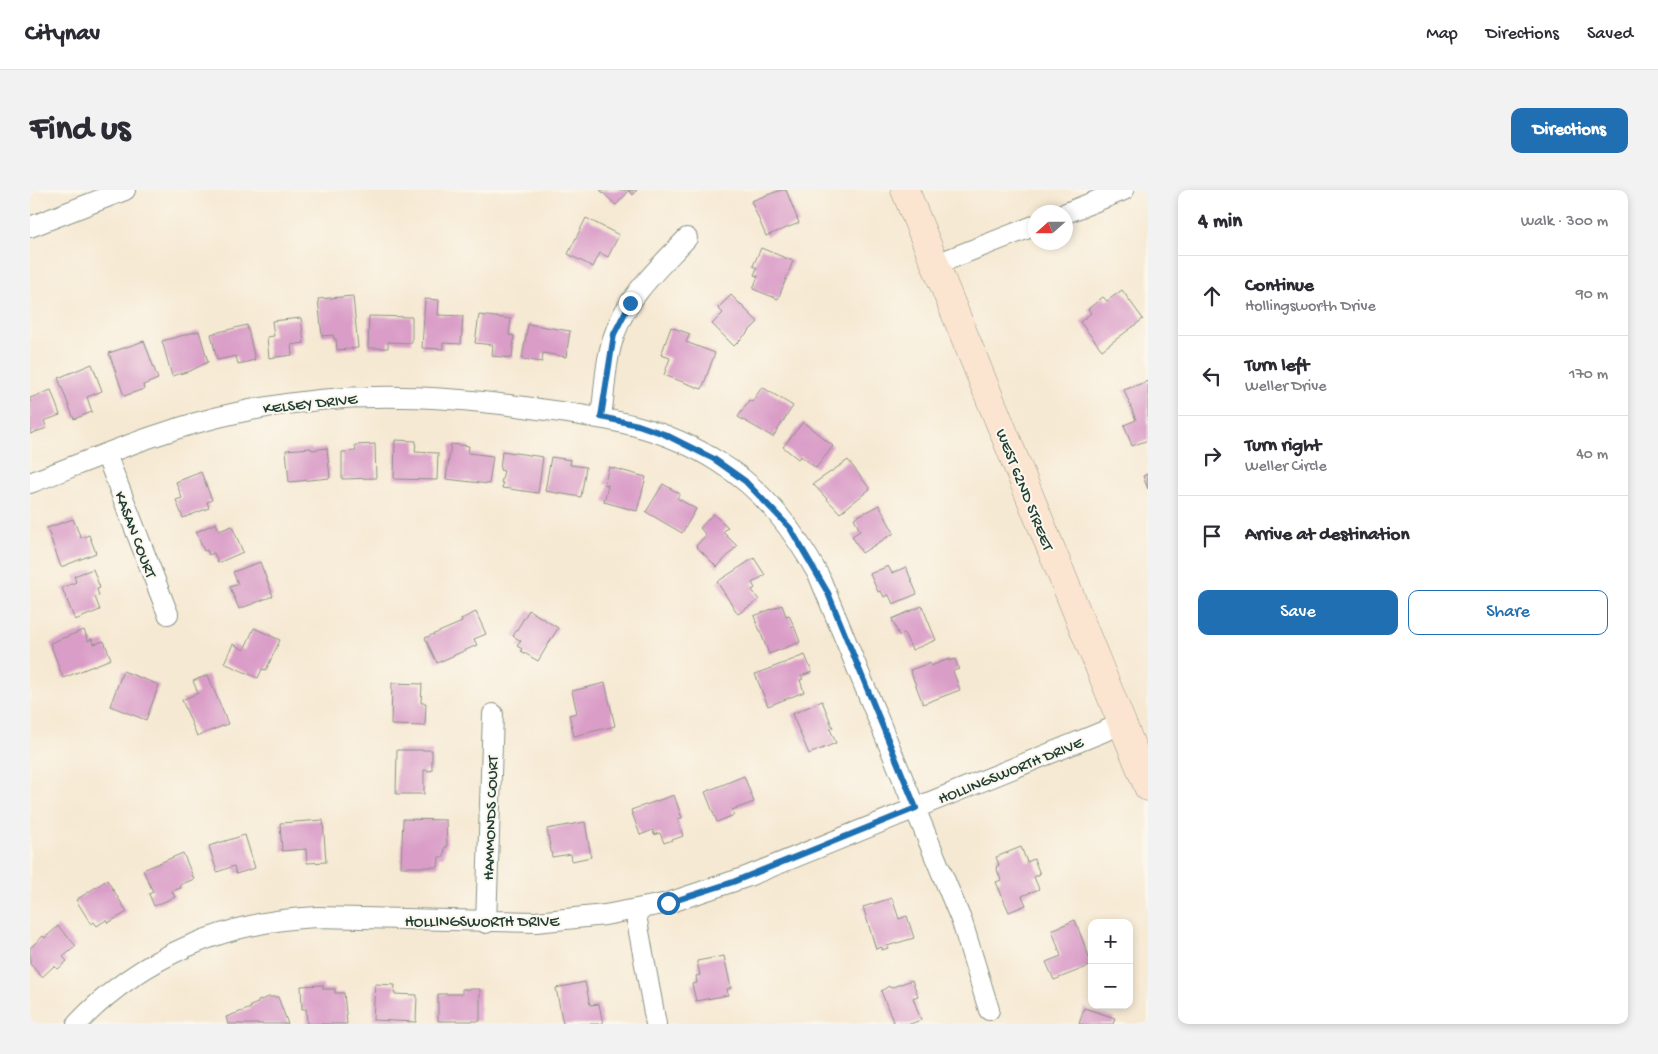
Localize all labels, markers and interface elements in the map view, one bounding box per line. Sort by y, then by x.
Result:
text: Citynav [25,20,100,49]
text: Map [1426,24,1458,45]
text: Directions [1486,24,1559,45]
text: Saved [1587,24,1633,45]
button: Directions [1511,108,1628,153]
text: Find us [30,110,130,151]
north arrow [1028,205,1073,250]
text: 4 min [1198,210,1242,235]
text: Walk · 300 m [1521,213,1608,232]
text: Continue [1245,275,1314,298]
icon: ahead [1198,282,1226,310]
text: 90 m [1576,286,1608,305]
route end [619,292,642,315]
text: Hollingsworth Drive [1245,298,1376,317]
text: Turn left [1245,355,1309,378]
icon: left [1198,362,1226,390]
text: 170 m [1569,366,1608,385]
text: Weller Drive [1245,378,1327,397]
street label: KELSEY DRIVE [262,391,360,420]
street label: WEST 62ND STREET [990,427,1056,555]
text: Turn right [1245,435,1321,458]
icon: right [1198,442,1226,470]
text: 40 m [1576,446,1608,465]
text: Weller Circle [1245,458,1327,477]
street label: KASAN COURT [108,489,159,582]
icon: arrive [1198,522,1226,550]
text: Arrive at destination [1245,524,1409,547]
button: Save [1198,590,1398,635]
button: Share [1408,590,1608,635]
street label: HOLLINGSWORTH DRIVE [936,734,1087,810]
street label: HAMMONDS COURT [481,755,504,881]
route start [657,892,680,915]
street label: HOLLINGSWORTH DRIVE [405,914,560,933]
map controls [1088,919,1133,1009]
button: + [1088,919,1133,964]
button: − [1088,964,1133,1009]

